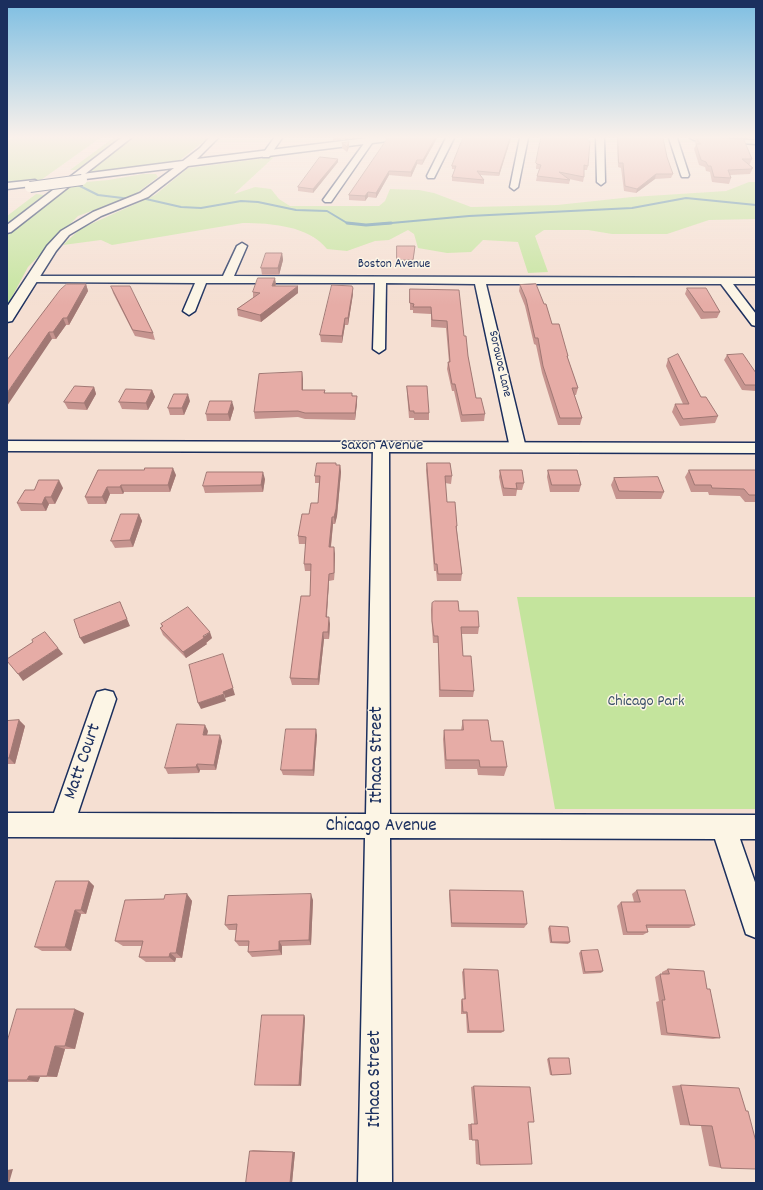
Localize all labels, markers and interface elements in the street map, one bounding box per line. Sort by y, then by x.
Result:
street label: Boston Avenue [358,257,430,273]
street label: Sorowoc Lane [484,329,514,399]
street label: Saxon Avenue [341,437,423,457]
park label: Chicago Park [607,693,685,713]
street label: Ithaca Street [367,706,389,804]
street label: Matt Court [60,721,108,803]
street label: Chicago Avenue [325,816,437,838]
street label: Ithaca Street [365,1030,387,1128]

